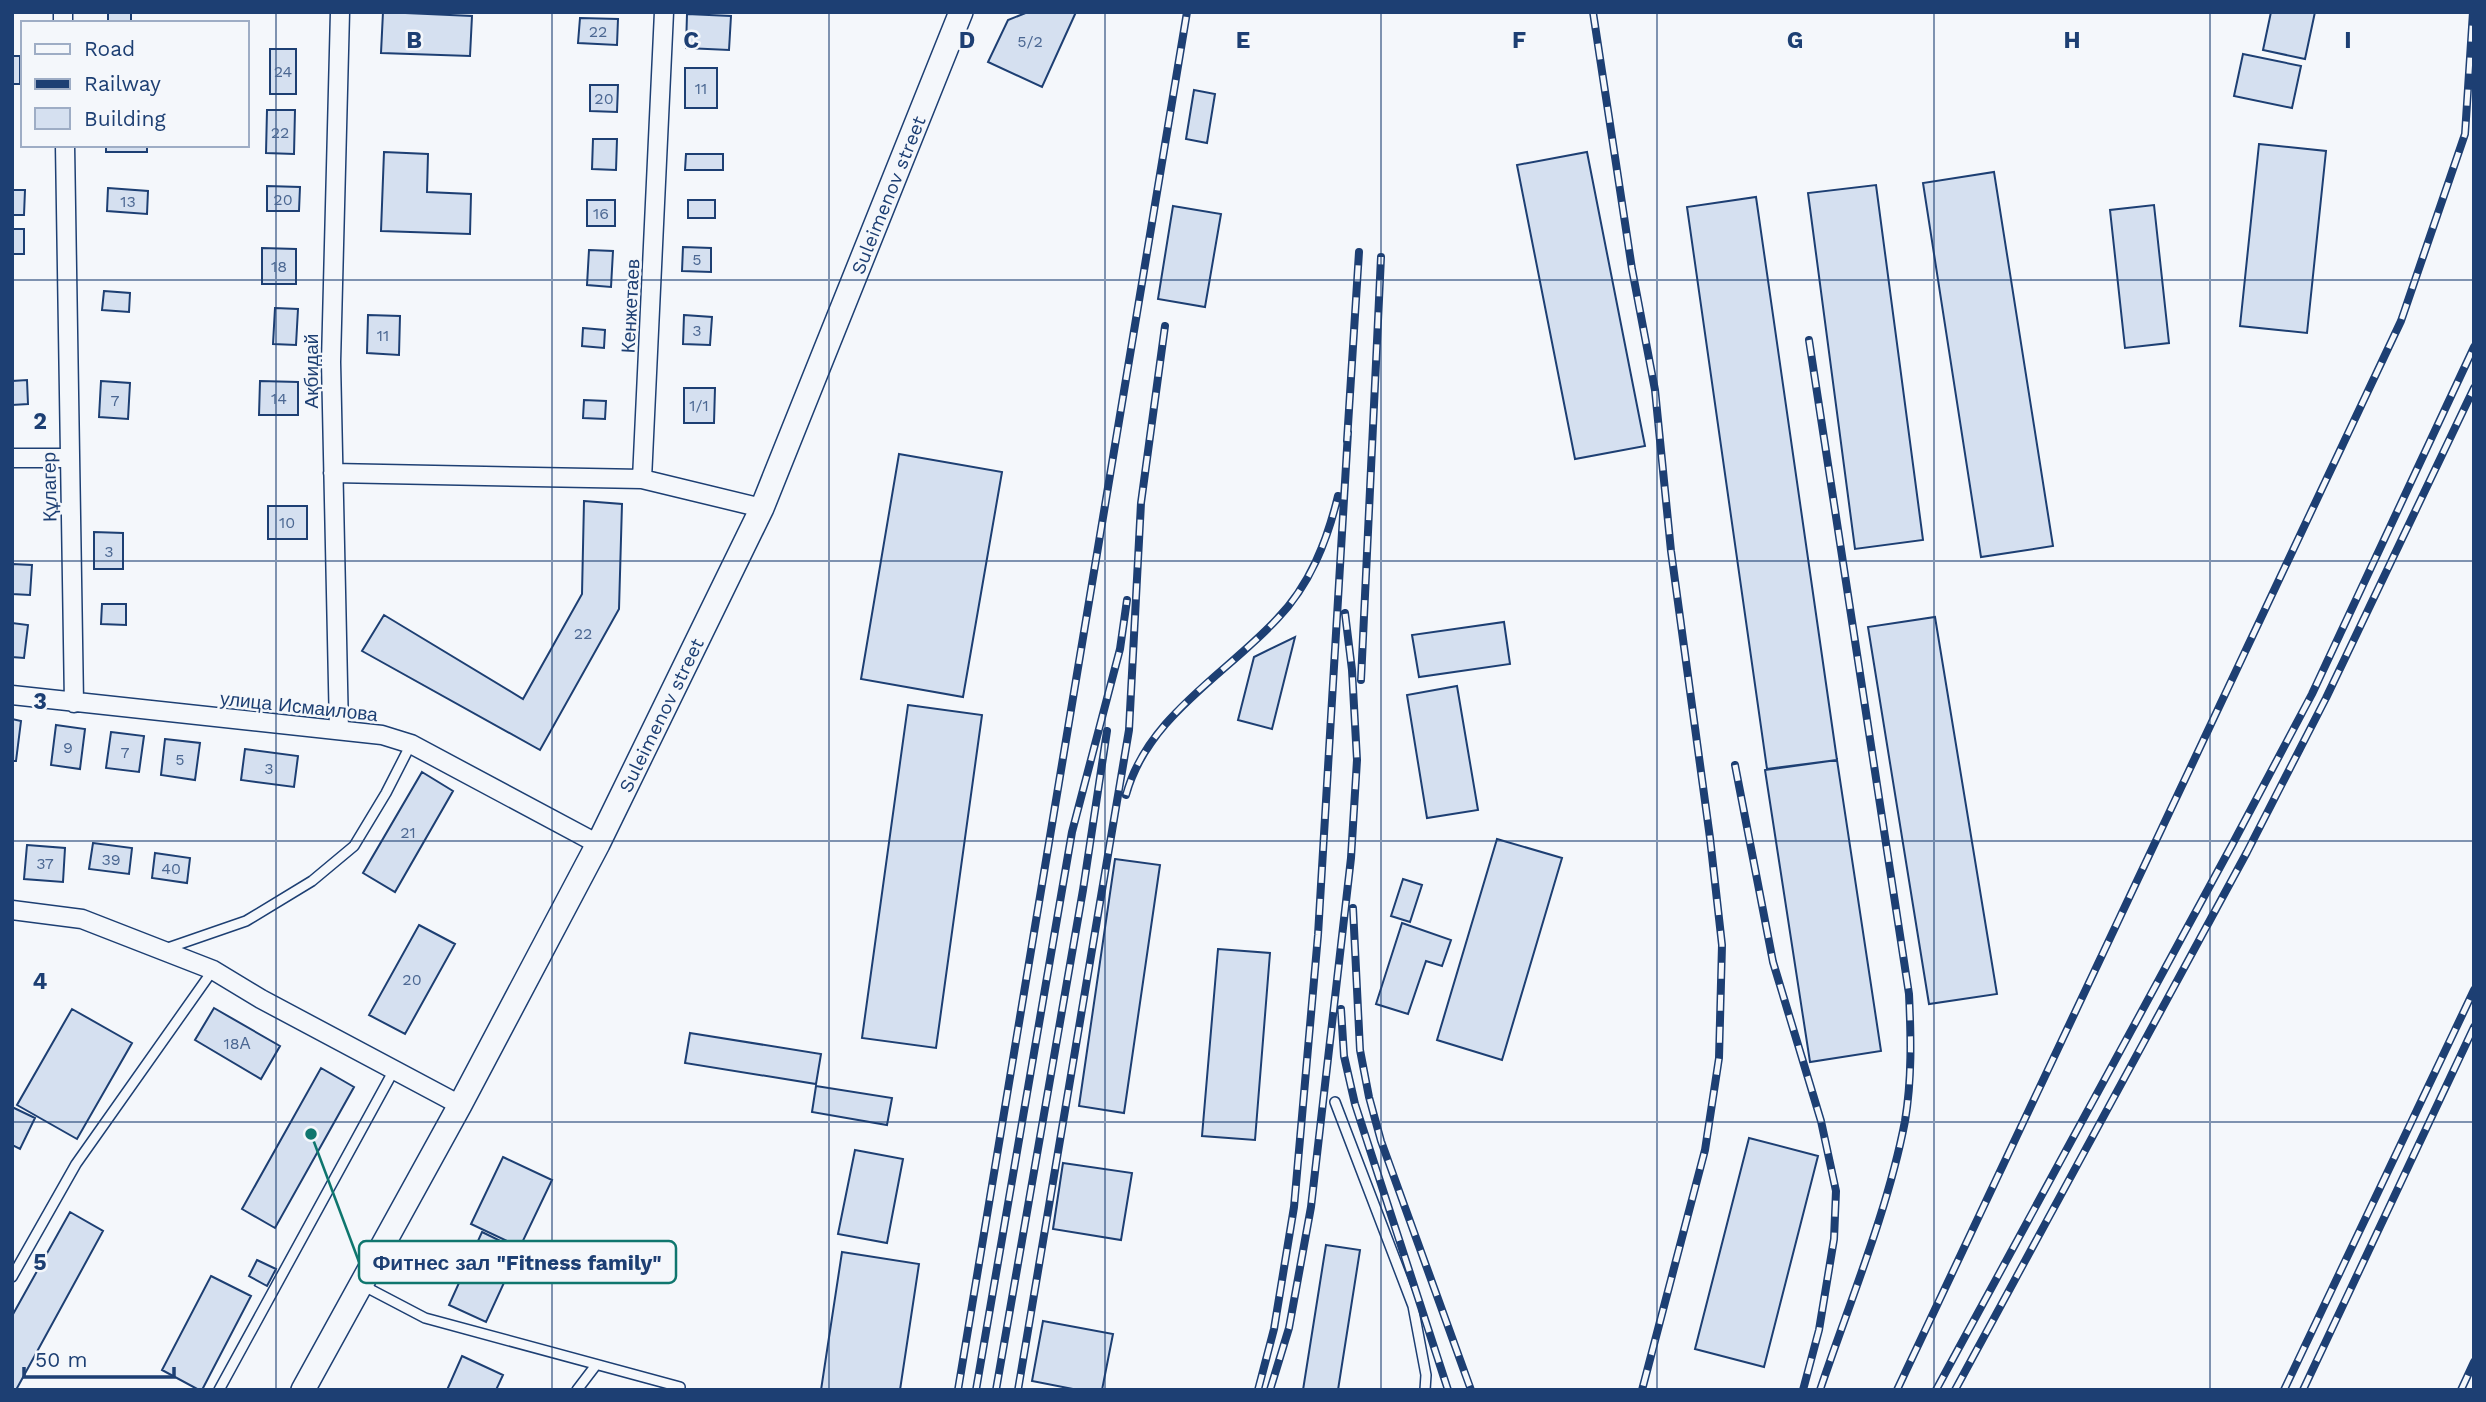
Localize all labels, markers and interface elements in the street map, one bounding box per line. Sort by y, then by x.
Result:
legend [21,21,248,147]
house number: 22 [589,22,607,41]
text: B [406,27,422,54]
text: C [683,27,699,54]
text: D [959,27,975,54]
text: E [1236,27,1250,54]
text: F [1512,27,1526,54]
text: G [1787,27,1803,54]
text: H [2063,27,2081,54]
text: I [2344,27,2352,54]
house number: 5/2 [1017,32,1043,51]
text: Road [84,36,135,61]
house number: 24 [274,62,293,81]
text: Railway [84,71,161,96]
house number: 11 [695,79,707,98]
house number: 20 [594,89,614,108]
text: Building [84,106,166,131]
street label: Suleimenov street [846,113,931,278]
house number: 22 [271,123,289,142]
house number: 20 [273,190,293,209]
house number: 13 [120,192,136,211]
house number: 16 [593,204,609,223]
house number: 5 [692,250,702,269]
house number: 18 [271,257,287,276]
street label: Кенжетаев [617,258,644,354]
house number: 3 [692,321,702,340]
house number: 11 [377,326,389,345]
street label: Ақбидай [300,334,323,408]
house number: 14 [271,389,287,408]
house number: 7 [111,391,120,410]
house number: 1/1 [689,396,709,415]
text: 2 [33,408,47,435]
street label: Құлагер [37,452,62,522]
house number: 10 [279,513,295,532]
house number: 3 [104,542,114,561]
house number: 22 [574,624,592,643]
street label: Suleimenov street [614,634,709,796]
street label: улица Исмаилова [219,687,379,726]
text: 3 [33,688,47,715]
house number: 9 [63,738,73,757]
house number: 7 [121,743,130,762]
house number: 5 [175,750,185,769]
house number: 3 [264,759,274,778]
house number: 21 [400,823,416,842]
house number: 39 [101,850,121,869]
house number: 37 [36,854,54,873]
house number: 40 [161,859,181,878]
text: 4 [33,968,48,995]
house number: 20 [402,970,422,989]
house number: 18А [224,1034,251,1053]
callout: Фитнес зал "Fitness family" [359,1241,676,1283]
text: 5 [33,1249,47,1276]
text: Фитнес зал "Fitness family" [372,1250,662,1275]
scale bar [24,1336,175,1380]
text: 50 m [35,1347,87,1372]

